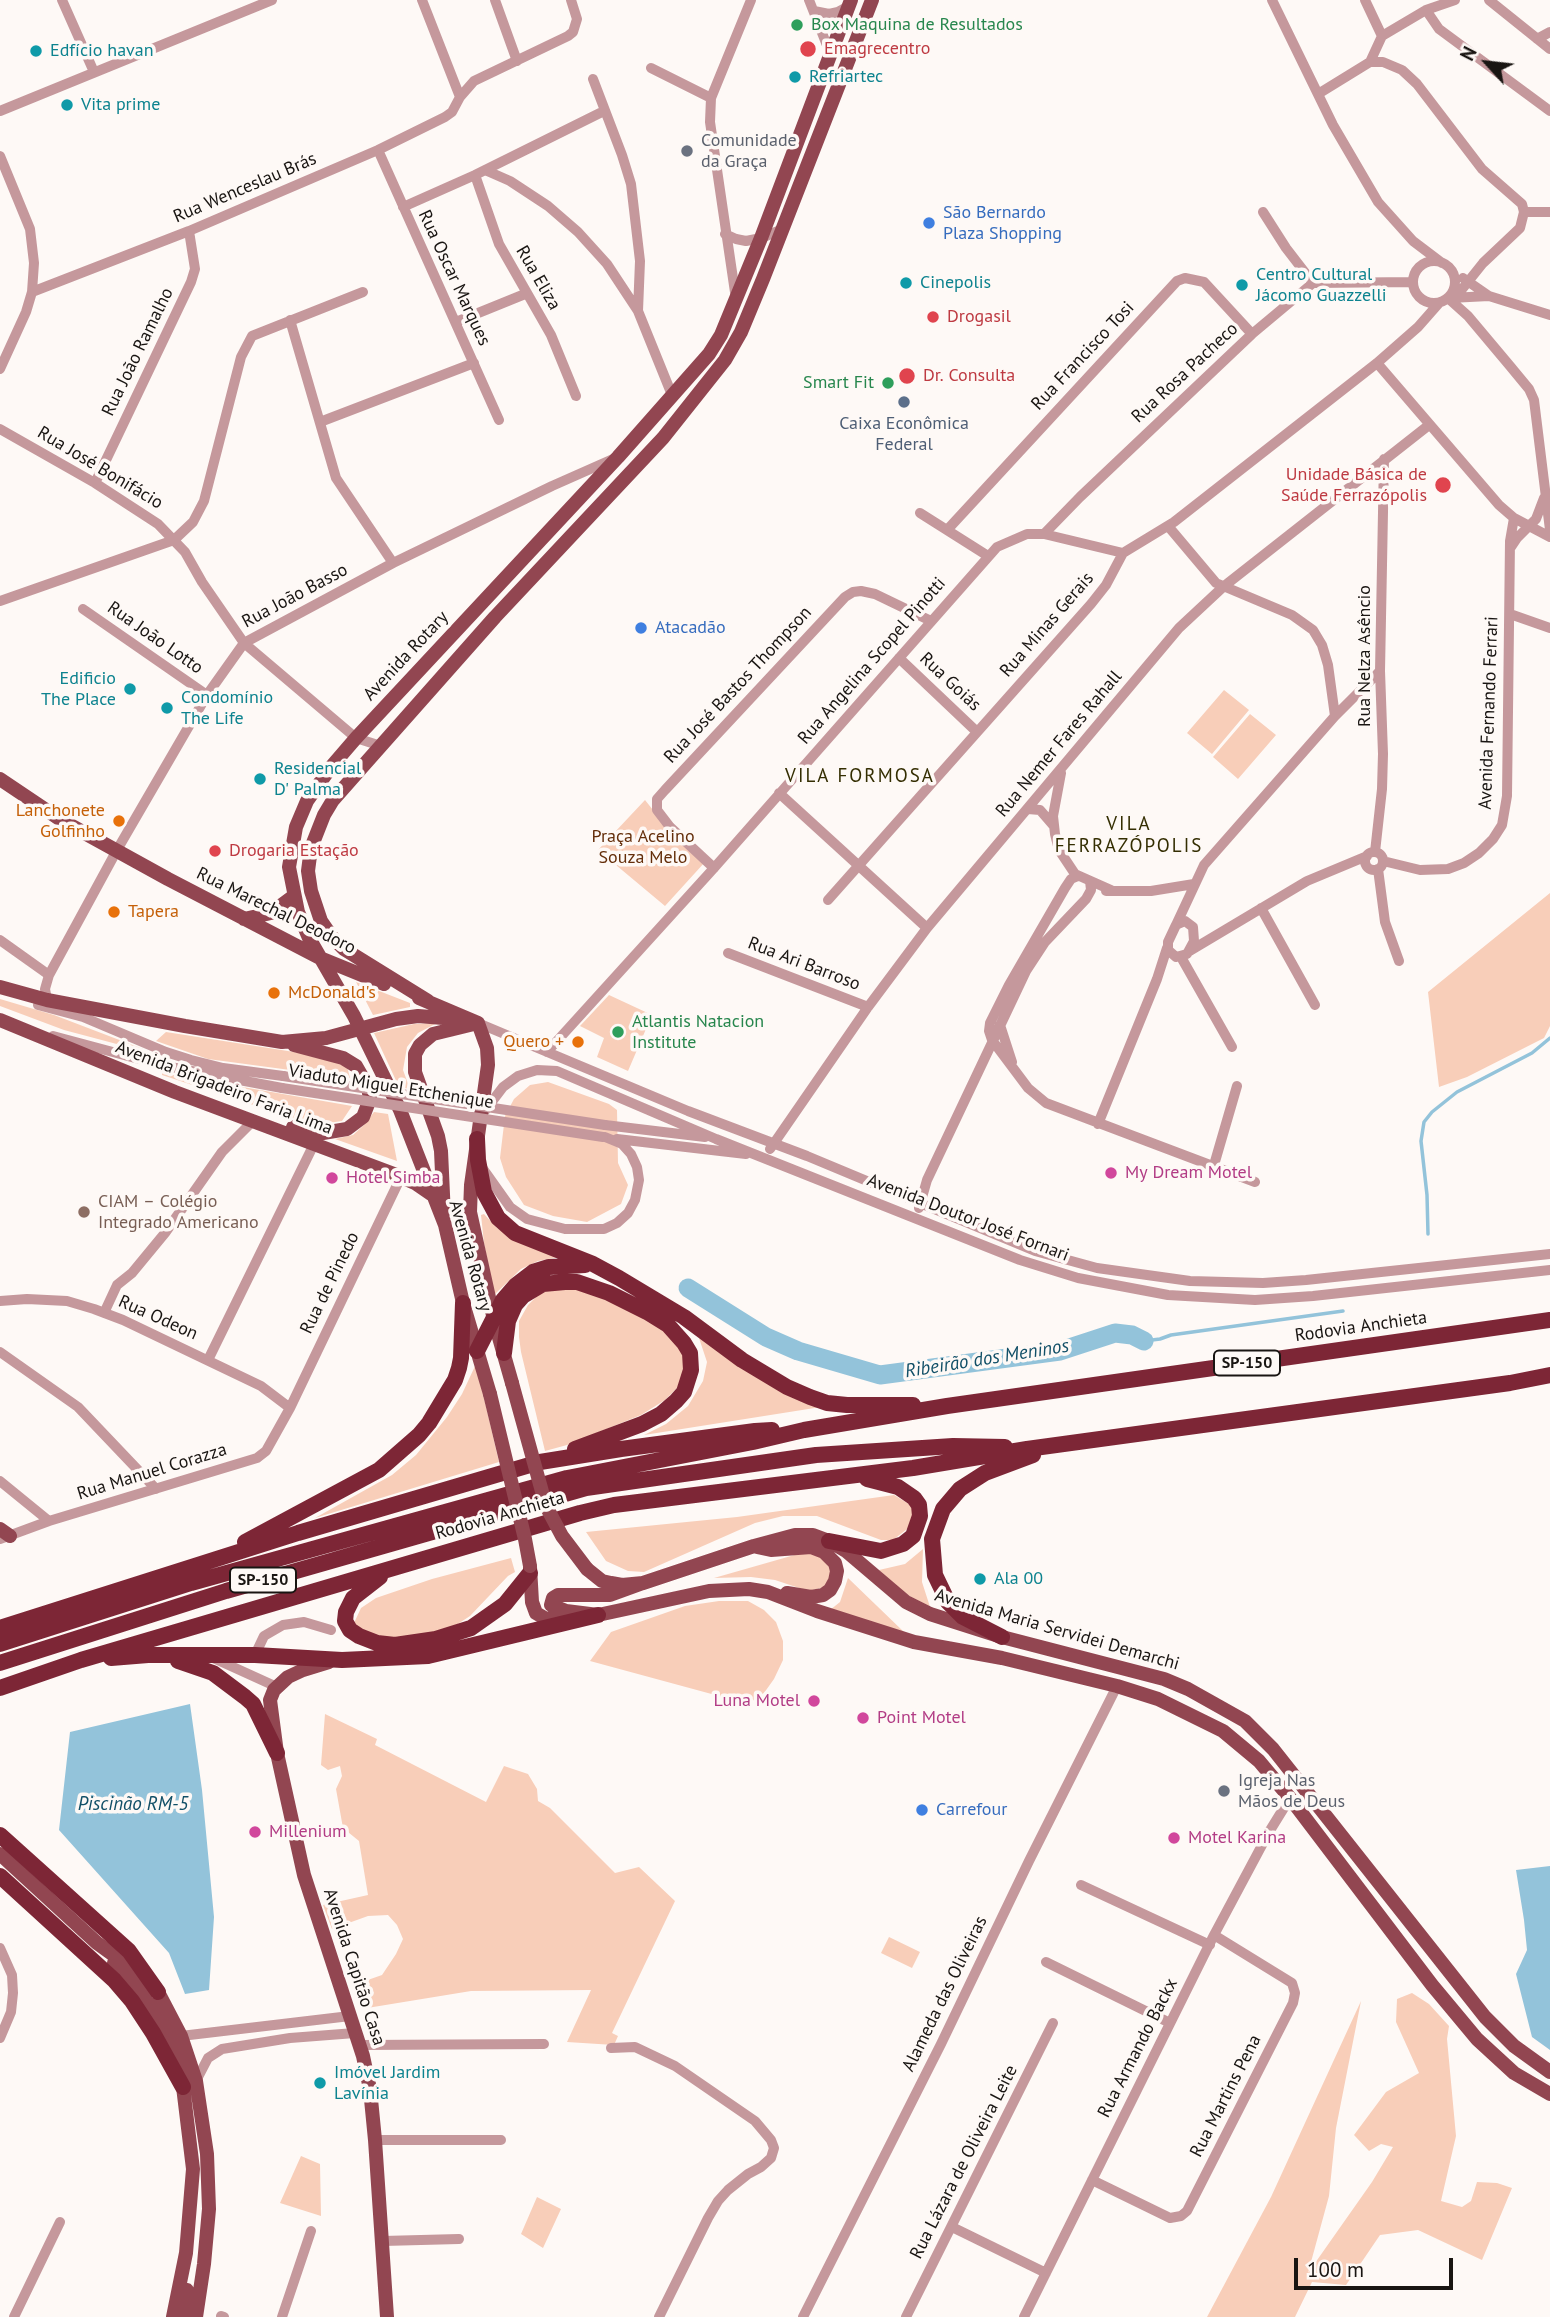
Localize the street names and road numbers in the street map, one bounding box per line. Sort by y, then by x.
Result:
street label: Rua Wenceslau Brás [170,148,320,228]
street label: Rua Oscar Marques [413,207,495,349]
street label: Rua Eliza [511,242,565,314]
street label: Rua João Ramalho [98,284,178,420]
street label: Rua Francisco Tosi [1027,297,1139,415]
street label: Rua Rosa Pacheco [1127,318,1243,428]
street label: Rua José Bonifácio [33,422,167,514]
street label: Rua João Basso [239,559,351,633]
street label: Rua Minas Gerais [996,568,1098,682]
street label: Rua Angelina Scopel Pinotti [794,573,950,749]
street label: Rua Nelza Asêncio [1354,585,1376,727]
street label: Rua João Lotto [103,597,207,679]
street label: Rua José Bastos Thompson [660,602,816,768]
street label: Avenida Rotary [359,607,453,705]
street label: Avenida Fernando Ferrari [1475,616,1503,810]
street label: Rua Goiás [915,648,985,716]
street label: Rua Nemer Fares Rahall [991,666,1127,822]
street label: Rua Marechal Deodoro [193,863,359,959]
street label: Rua Ari Barroso [745,933,863,995]
street label: Avenida Brigadeiro Faria Lima [113,1037,335,1139]
street label: Viaduto Miguel Etchenique [287,1060,495,1114]
street label: Avenida Doutor José Fornari [864,1169,1072,1267]
street label: Avenida Rotary [444,1198,496,1314]
street label: Rua de Pinedo [296,1228,364,1338]
street label: Rua Odeon [115,1291,201,1345]
street label: Rodovia Anchieta [1294,1307,1428,1347]
road number: SP-150 [1214,1350,1280,1376]
street label: Rua Manuel Corazza [75,1439,229,1505]
street label: Rodovia Anchieta [433,1487,567,1545]
road number: SP-150 [230,1568,296,1592]
street label: Avenida Maria Servidei Demarchi [932,1585,1182,1675]
street label: Avenida Capitão Casa [318,1886,390,2048]
street label: Alameda das Oliveiras [898,1913,992,2075]
street label: Rua Armando Backx [1094,1975,1182,2121]
street label: Rua Martins Pena [1186,2031,1266,2161]
street label: Rua Lázara de Oliveira Leite [906,2061,1022,2263]

